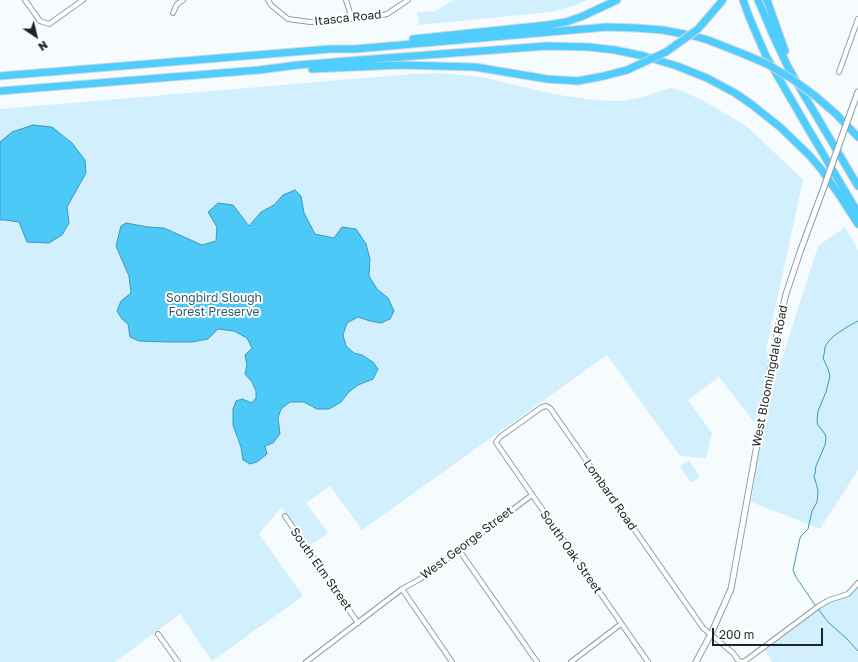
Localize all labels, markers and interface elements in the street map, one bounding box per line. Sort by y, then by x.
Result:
street label: Itasca Road [314,7,382,29]
north arrow [16,16,56,56]
text: N [36,39,50,54]
park label: Songbird Slough Forest Preserve [166,291,262,319]
street label: West Bloomingdale Road [749,304,791,448]
street label: Lombard Road [580,457,640,533]
street label: West George Street [418,503,516,583]
street label: South Oak Street [537,508,605,596]
street label: South Elm Street [287,525,355,613]
scale bar [714,620,825,646]
text: 200 m [719,627,754,642]

